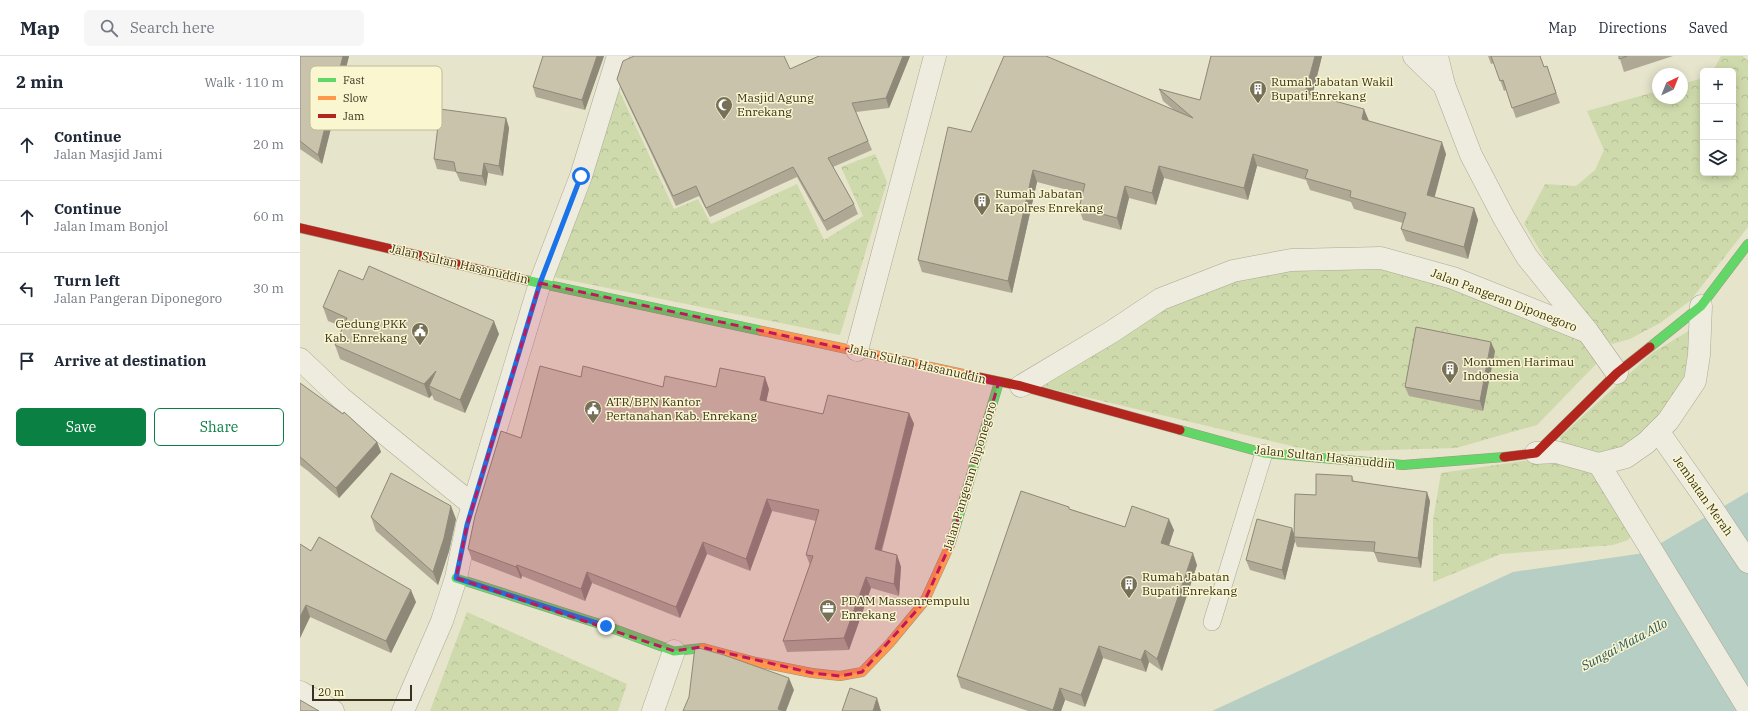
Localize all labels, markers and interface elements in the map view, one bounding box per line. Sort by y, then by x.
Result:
search box [84,10,364,46]
text: Map [20,16,60,40]
icon: search [98,17,120,39]
text: Search here [130,18,214,37]
text: Map [1548,19,1577,37]
text: Directions [1599,19,1667,37]
text: Saved [1689,19,1728,37]
legend [310,66,442,130]
north arrow [1652,68,1688,104]
map controls [1700,68,1736,176]
button: + [1700,68,1736,104]
text: 2 min [16,71,64,93]
text: Fast [343,73,365,87]
text: Walk · 110 m [205,74,284,91]
place label: Rumah Jabatan Wakil Bupati Enrekang [1271,74,1394,103]
building icon: Rumah Jabatan Wakil Bupati Enrekang [1248,79,1268,104]
place label: Masjid Agung Enrekang [737,90,814,119]
text: Slow [343,91,368,105]
mosque icon: Masjid Agung Enrekang [714,95,734,120]
button: − [1700,104,1736,140]
text: Jam [343,109,365,123]
text: Continue [54,127,121,146]
icon: ahead [16,134,38,156]
text: 20 m [253,136,284,153]
button: layers [1700,140,1736,176]
text: Jalan Masjid Jami [54,146,163,163]
route start [572,167,590,185]
place label: Rumah Jabatan Kapolres Enrekang [995,186,1103,215]
building icon: Rumah Jabatan Kapolres Enrekang [972,191,992,216]
text: Continue [54,199,121,218]
icon: ahead [16,206,38,228]
text: 60 m [253,208,284,225]
text: Jalan Imam Bonjol [54,218,168,235]
street label: Jalan Sultan Hasanuddin [389,240,530,287]
street label: Jalan Pangeran Diponegoro [1429,265,1580,334]
text: Turn left [54,271,120,290]
icon: left [16,278,38,300]
text: 30 m [253,280,284,297]
text: Jalan Pangeran Diponegoro [54,290,222,307]
place label: Gedung PKK Kab. Enrekang [325,316,408,345]
public building icon: Gedung PKK Kab. Enrekang [410,321,430,346]
street label: Jalan Sultan Hasanuddin [847,340,988,387]
icon: arrive [16,350,38,372]
text: Arrive at destination [54,351,206,370]
place label: Monumen Harimau Indonesia [1463,354,1575,383]
building icon: Monumen Harimau Indonesia [1440,359,1460,384]
place label: ATR/BPN Kantor Pertanahan Kab. Enrekang [606,394,758,423]
public building icon: ATR/BPN Kantor Pertanahan Kab. Enrekang [583,399,603,424]
street label: Jalan Pangeran Diponegoro [940,399,999,552]
button: Save [16,408,146,446]
button: Share [154,408,284,446]
street label: Jalan Sultan Hasanuddin [1254,442,1396,471]
street label: Jembatan Merah [1670,453,1737,539]
place label: Rumah Jabatan Bupati Enrekang [1142,569,1237,598]
building icon: Rumah Jabatan Bupati Enrekang [1119,574,1139,599]
place label: PDAM Massenrempulu Enrekang [841,593,970,622]
office icon: PDAM Massenrempulu Enrekang [818,598,838,623]
water label: Sungai Mata Allo [1577,615,1670,675]
route end [597,617,615,635]
scale bar [312,683,412,702]
text: 20 m [318,685,344,699]

